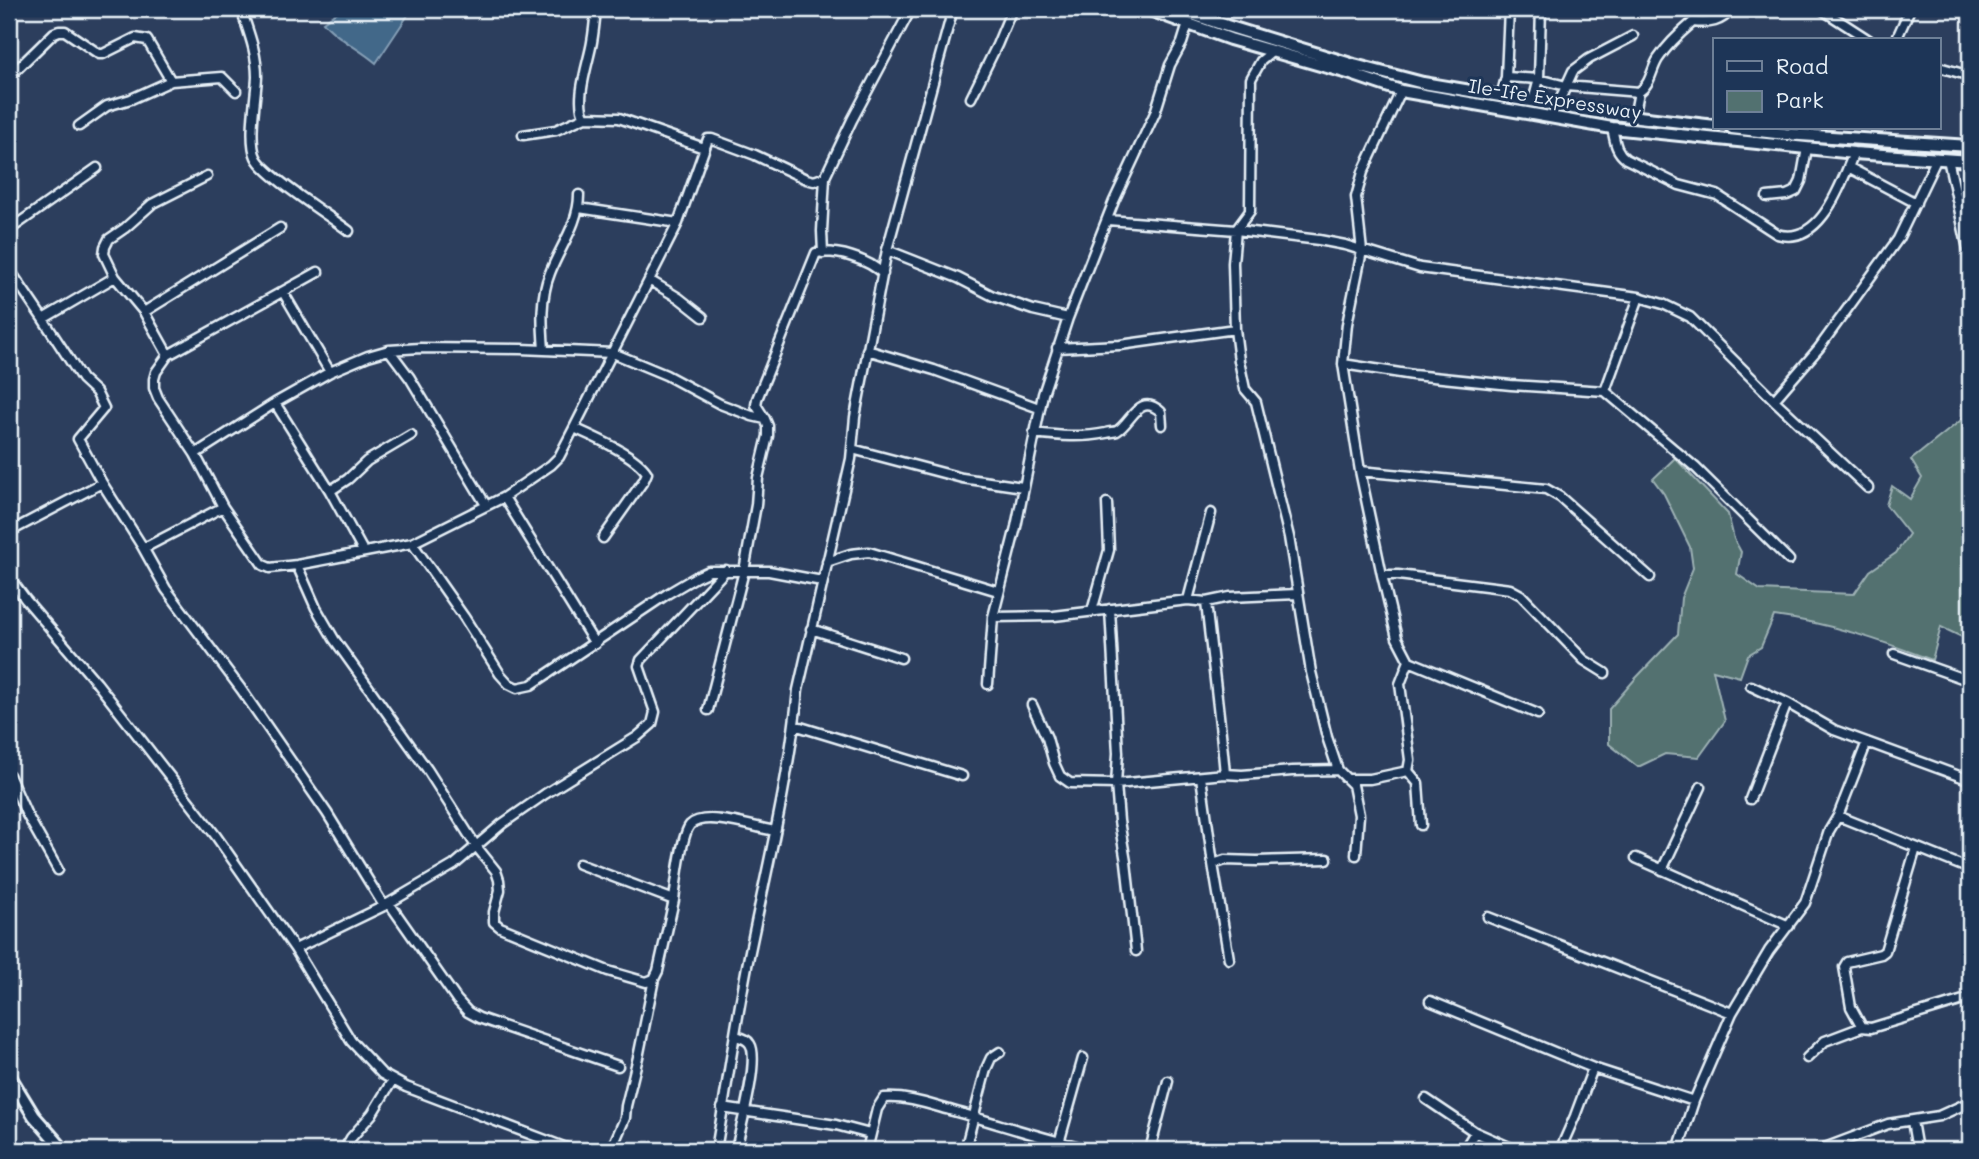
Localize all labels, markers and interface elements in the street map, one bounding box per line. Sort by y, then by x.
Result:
legend [1713,38,1940,130]
text: Road [1776,52,1828,79]
street label: Ile-Ife Expressway [1467,72,1643,125]
text: Park [1776,86,1824,113]

